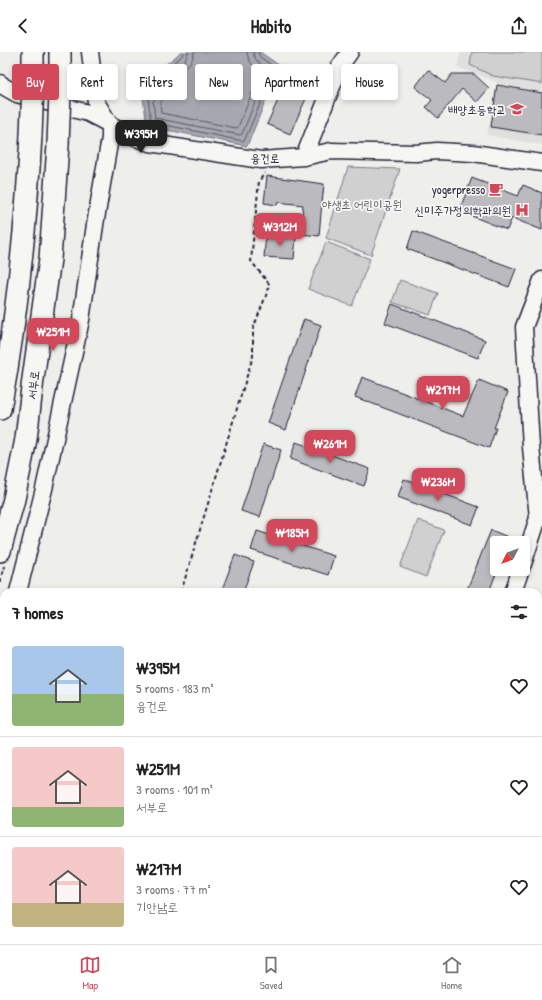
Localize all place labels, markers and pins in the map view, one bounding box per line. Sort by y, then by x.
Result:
place label: 배양초등학교 [448,101,506,118]
school or university icon: 배양초등학교 [509,101,525,117]
pin: ₩395M [113,120,169,154]
place label: yogerpresso [432,181,485,198]
cafe icon: yogerpresso [488,181,504,197]
place label: 신미주가정의학과의원 [414,202,511,219]
hospital icon: 신미주가정의학과의원 [514,202,530,218]
pin: ₩312M [252,213,308,247]
pin: ₩251M [25,318,81,352]
pin: ₩217M [415,376,471,410]
pin: ₩261M [302,430,358,464]
pin: ₩236M [410,468,466,502]
pin: ₩185M [264,519,320,553]

